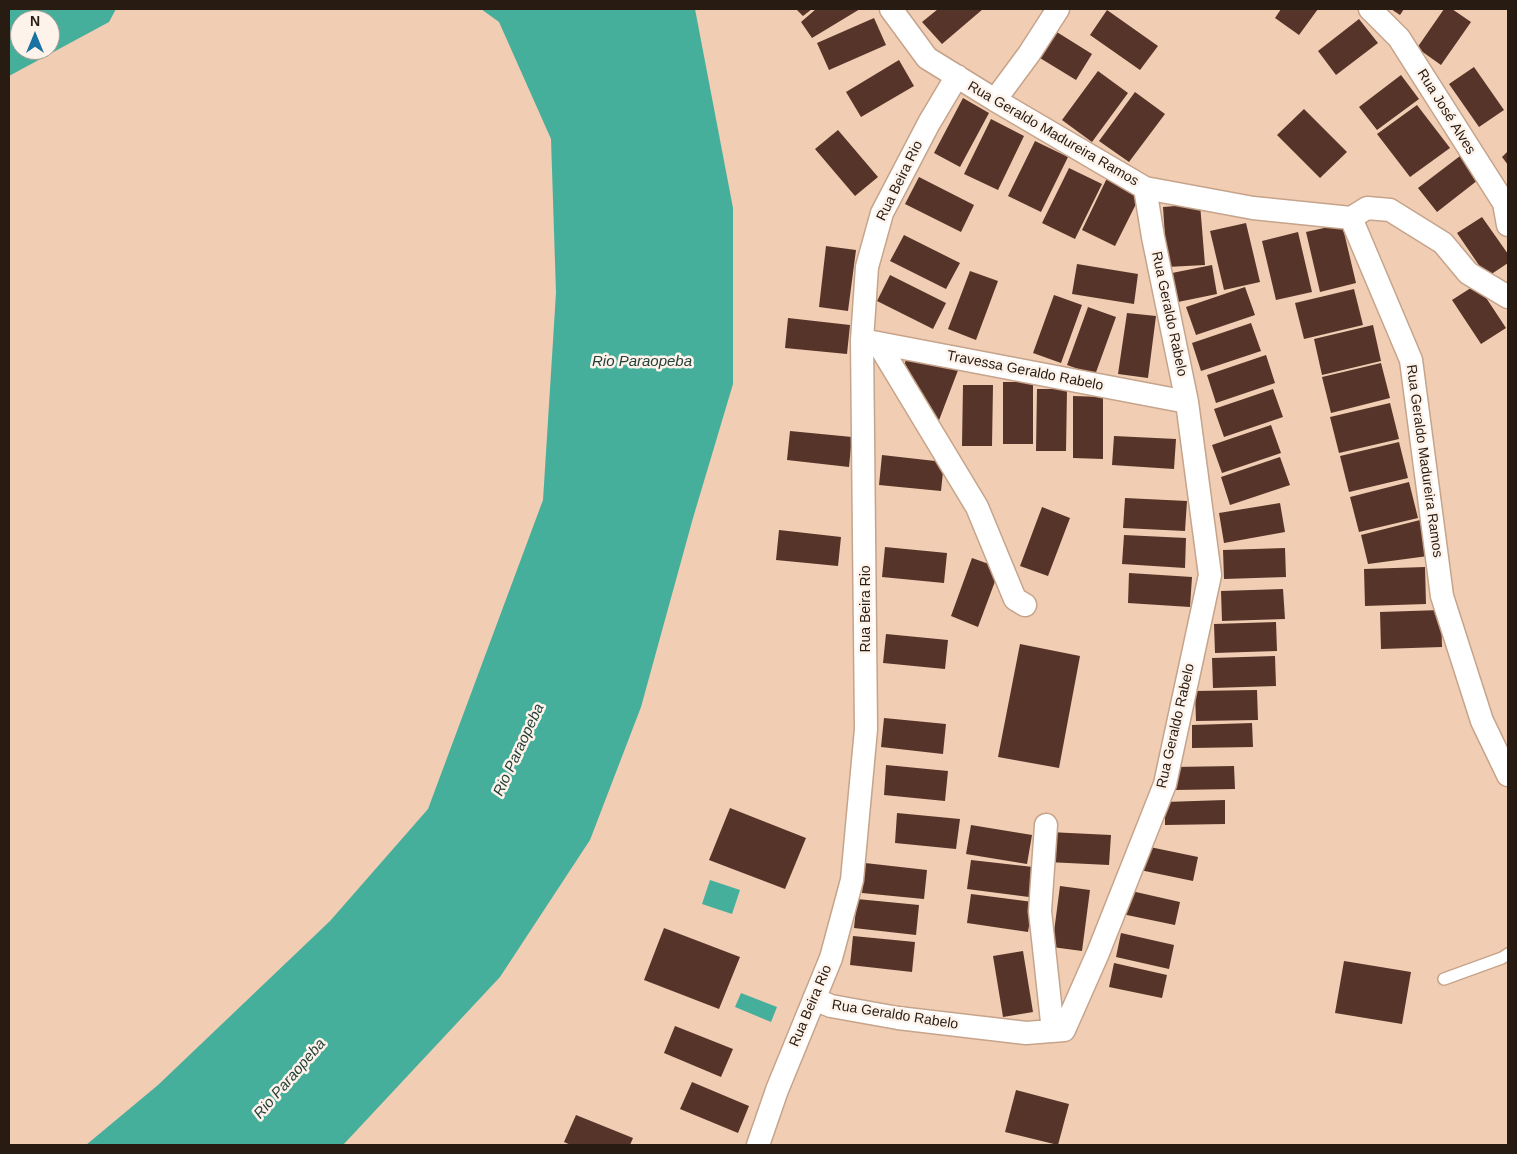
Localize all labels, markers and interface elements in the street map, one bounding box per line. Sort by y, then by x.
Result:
north arrow [10,10,60,60]
text: N [30,13,40,29]
street label: Rua José Alves [1413,66,1479,158]
street label: Rua Geraldo Madureira Ramos [965,78,1141,190]
street label: Rua Beira Rio [873,138,927,224]
street label: Rua Geraldo Rabelo [1148,250,1190,378]
street label: Travessa Geraldo Rabelo [945,348,1105,394]
water label: Rio Paraopeba [592,353,692,371]
street label: Rua Geraldo Madureira Ramos [1402,364,1446,558]
street label: Rua Beira Rio [858,565,874,653]
street label: Rua Geraldo Rabelo [1153,662,1199,790]
water label: Rio Paraopeba [490,701,548,799]
street label: Rua Beira Rio [786,963,836,1049]
street label: Rua Geraldo Rabelo [831,997,959,1033]
water label: Rio Paraopeba [250,1035,330,1123]

